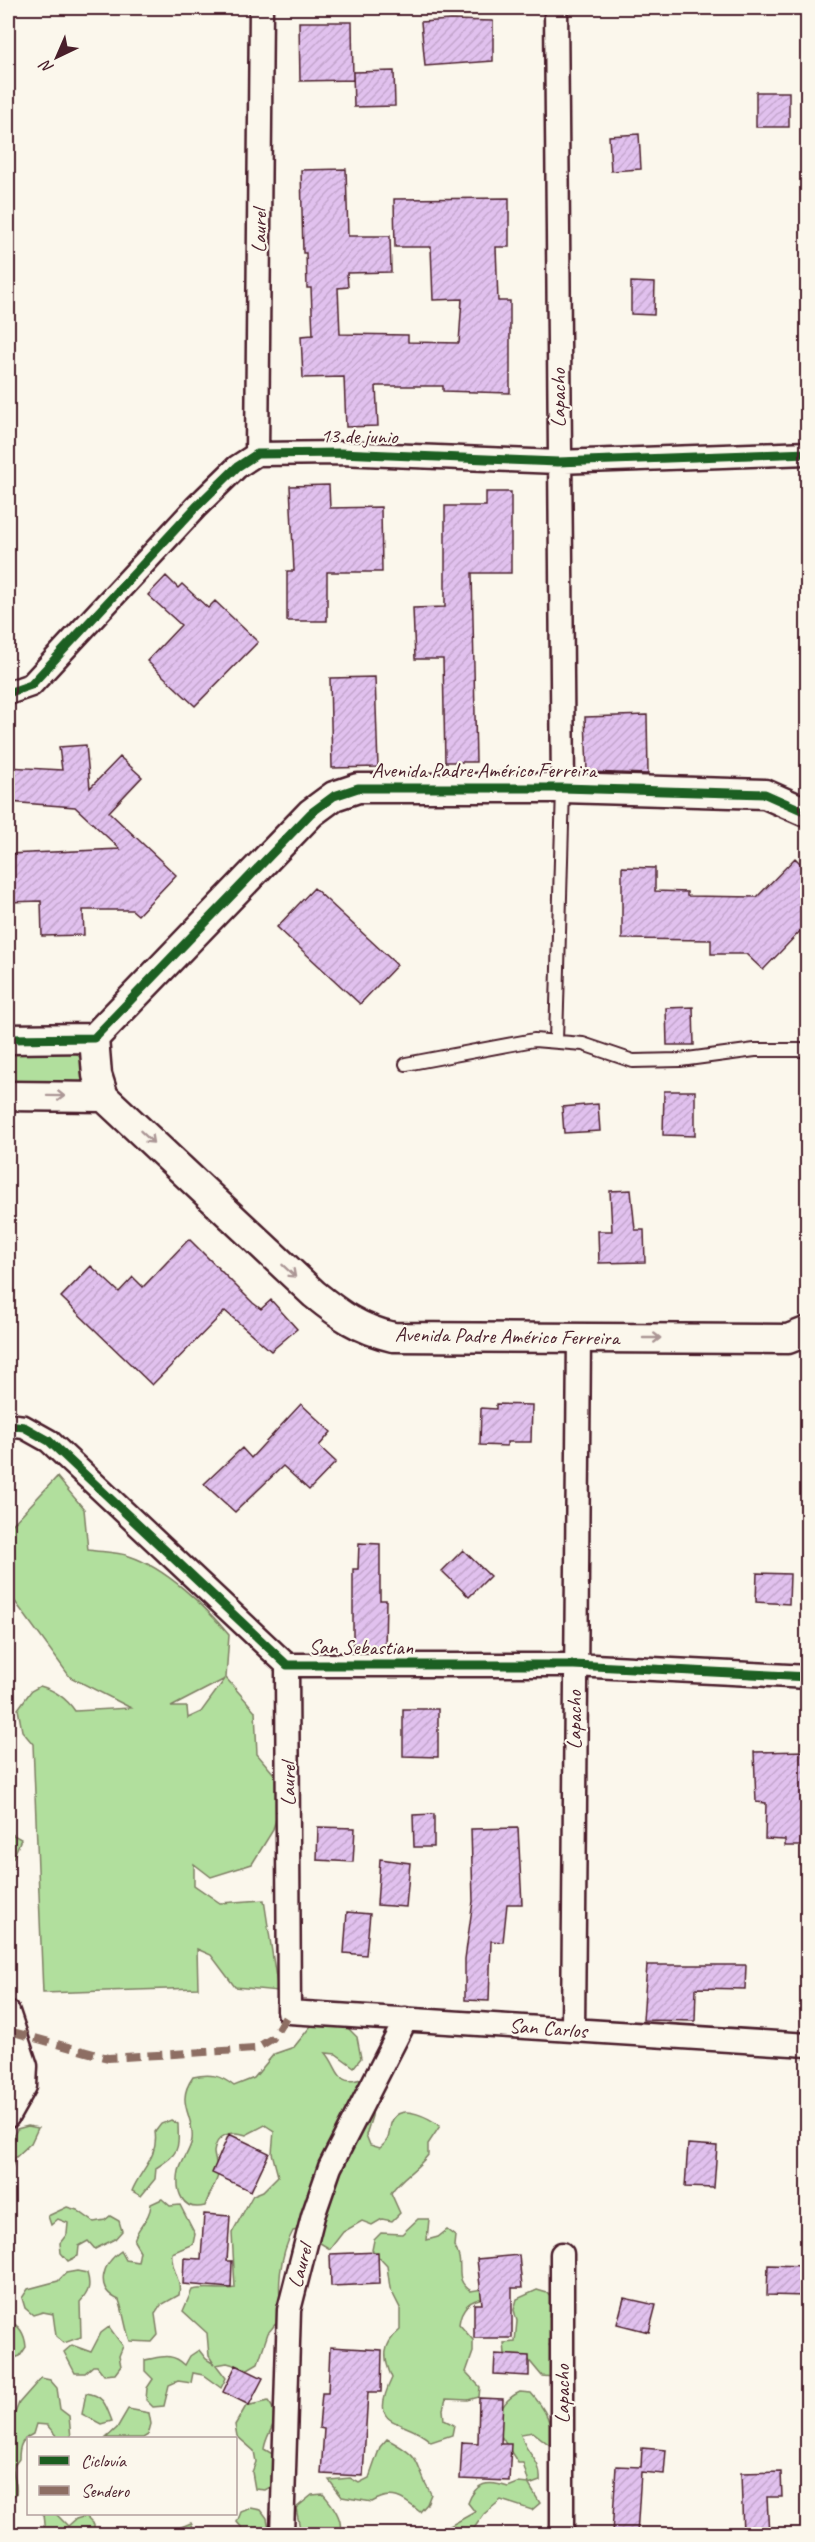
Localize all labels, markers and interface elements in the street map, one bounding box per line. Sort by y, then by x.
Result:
north arrow [27,27,87,87]
text: N [35,54,58,78]
street label: Laurel [246,205,272,253]
street label: Lapacho [545,367,571,427]
street label: 13 de junio [320,422,399,450]
street label: Avenida Padre Américo Ferreira [372,757,599,783]
one-way arrow [45,1091,65,1102]
one-way arrow [140,1130,155,1144]
one-way arrow [282,1263,297,1278]
street label: Avenida Padre Américo Ferreira [395,1321,622,1351]
one-way arrow [641,1332,661,1344]
street label: San Sebastian [309,1634,414,1660]
street label: Lapacho [561,1689,587,1749]
street label: Laurel [275,1759,301,1806]
street label: San Carlos [508,2012,590,2044]
street label: Laurel [282,2238,319,2291]
street label: Lapacho [549,2363,575,2423]
legend [27,2437,237,2515]
text: Ciclovía [81,2450,127,2472]
text: Sendero [81,2480,131,2502]

